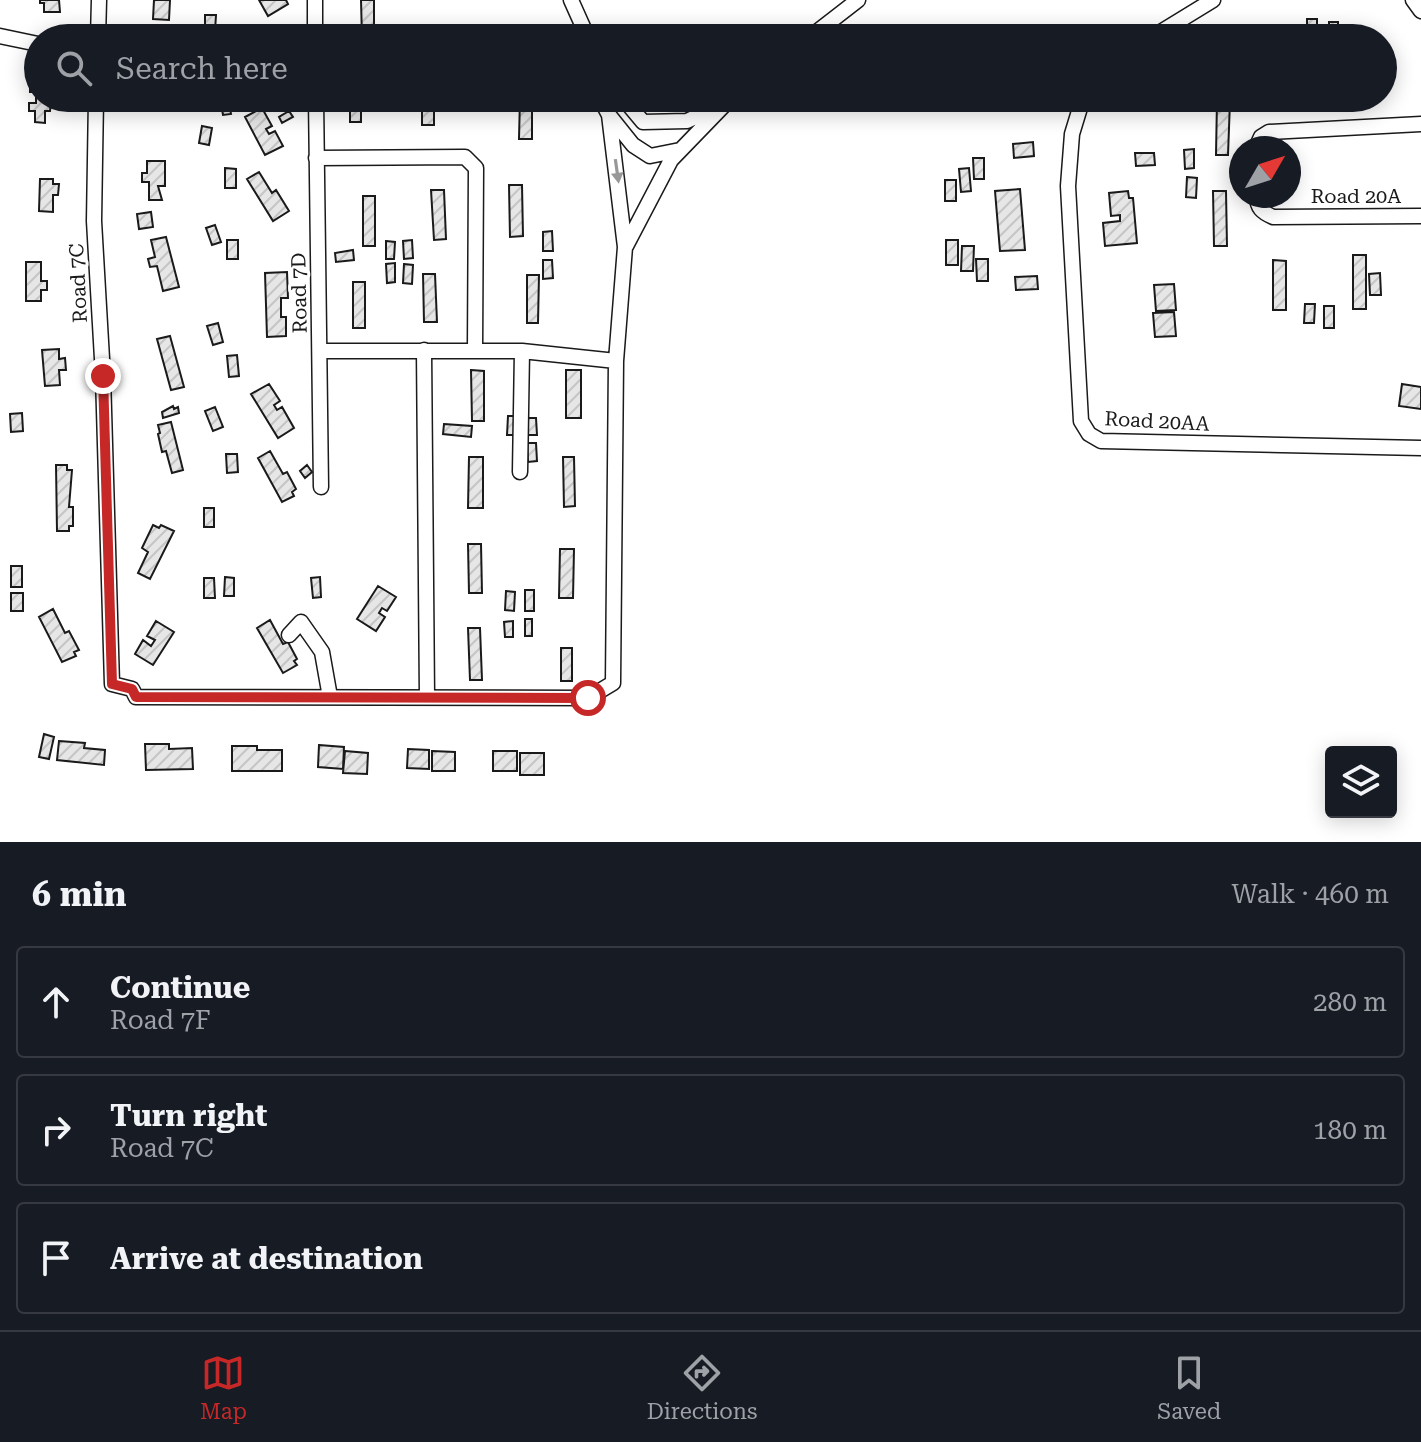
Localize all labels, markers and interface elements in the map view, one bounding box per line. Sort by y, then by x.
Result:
search box [24,24,1397,112]
icon: search [52,46,96,90]
text: Search here [116,51,288,86]
north arrow [1229,136,1301,208]
one-way arrow [611,159,624,184]
street label: Road 20A [1311,184,1401,208]
street label: Road 7C [64,243,92,323]
street label: Road 7D [286,252,312,334]
route end [85,358,121,394]
street label: Road 20AA [1104,406,1210,436]
route start [570,680,606,716]
map controls [1325,746,1397,818]
button: layers [1325,746,1397,818]
text: 6 min [32,874,127,914]
text: Walk · 460 m [1231,879,1389,909]
text: Continue [110,970,250,1005]
icon: ahead [34,980,78,1024]
text: 280 m [1313,987,1387,1017]
text: Road 7F [110,1005,211,1035]
text: Turn right [110,1098,267,1133]
icon: right [34,1108,78,1152]
text: 180 m [1313,1115,1387,1145]
text: Road 7C [110,1133,214,1163]
icon: arrive [34,1236,78,1280]
text: Arrive at destination [110,1241,423,1276]
tab: Map [200,1351,247,1424]
tab: Directions [647,1351,758,1424]
tab: Saved [1157,1351,1221,1424]

